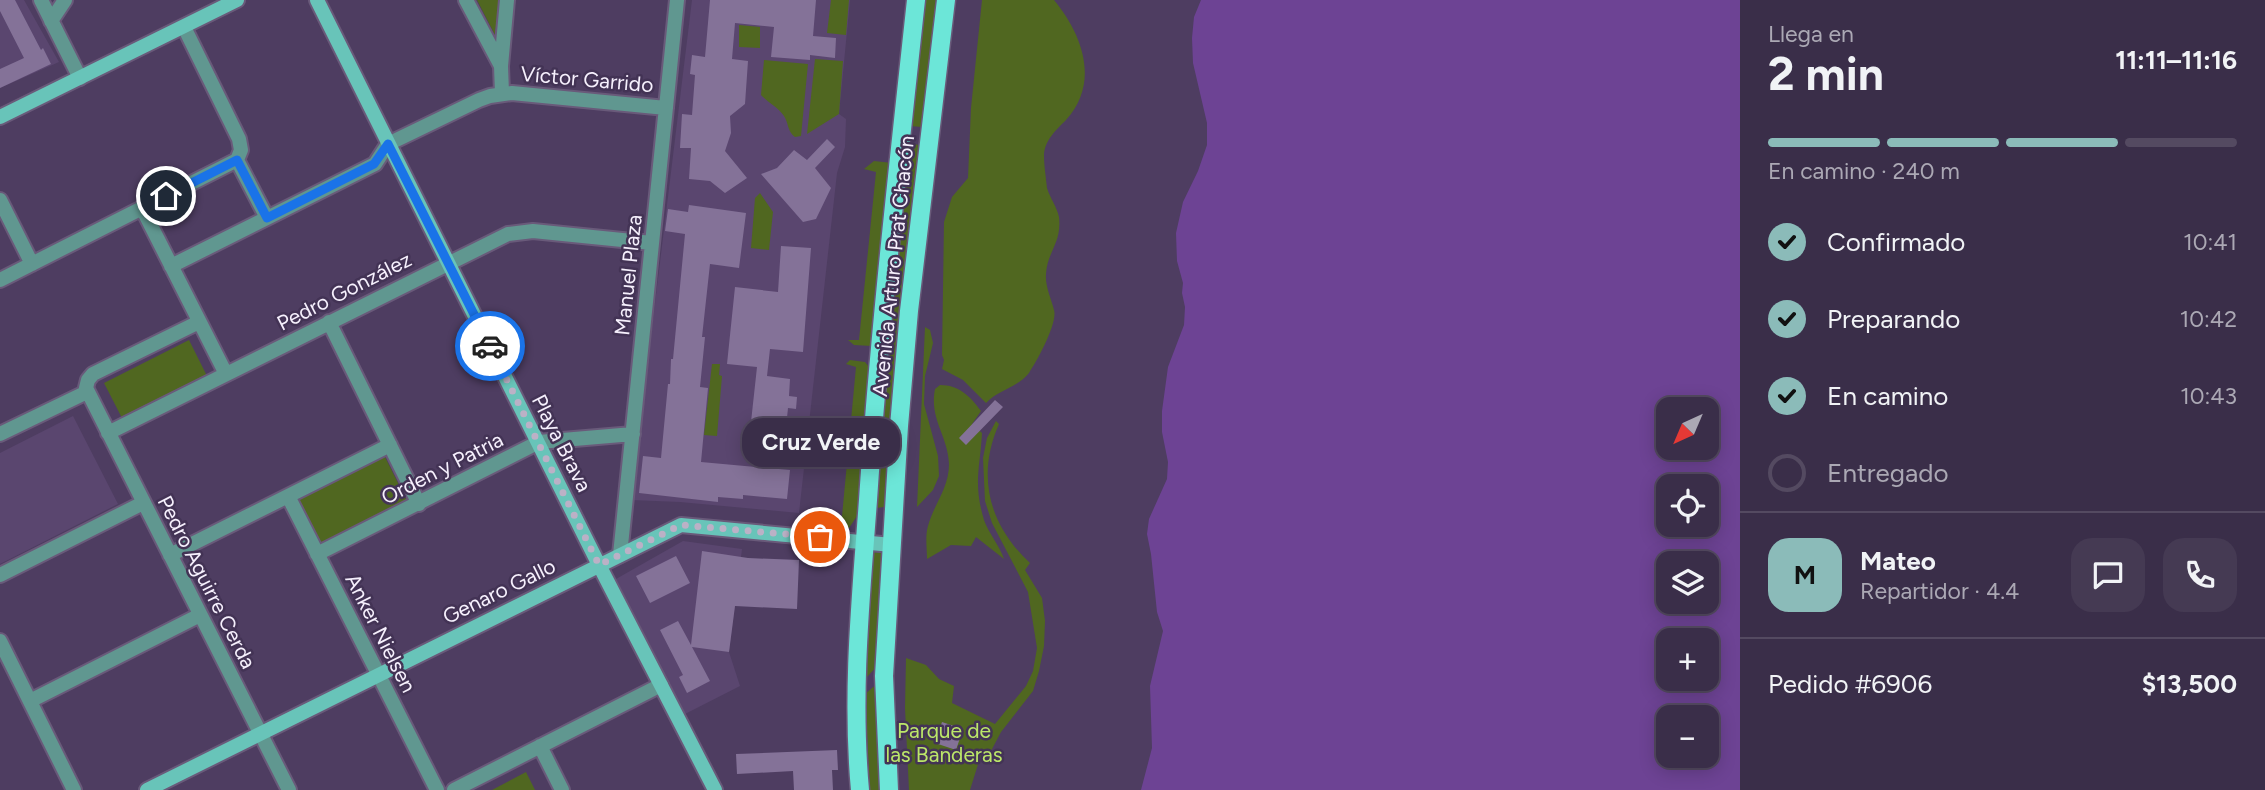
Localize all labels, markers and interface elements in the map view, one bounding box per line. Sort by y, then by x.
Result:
text: Llega en [1768,20,1854,48]
text: 11:11–11:16 [2115,44,2237,76]
text: 2 min [1768,46,1884,102]
street label: Víctor Garrido [519,61,655,97]
street label: Avenida Arturo Prat Chacón [867,134,919,398]
text: En camino · 240 m [1768,157,1960,185]
pin [136,166,196,226]
icon: home [147,177,185,215]
street label: Manuel Plaza [609,213,647,337]
icon: check [1768,223,1806,261]
text: Confirmado [1827,226,1965,258]
text: 10:41 [2183,228,2237,256]
street label: Pedro González [273,246,415,336]
icon: check [1768,300,1806,338]
text: Preparando [1827,303,1960,335]
text: 10:42 [2180,305,2237,333]
courier [455,311,525,381]
icon: car [471,327,509,365]
icon: check [1768,377,1806,415]
text: En camino [1827,380,1948,412]
text: 10:43 [2180,382,2237,410]
street label: Playa Brava [527,390,597,496]
north arrow [1656,397,1718,460]
map controls [1656,397,1719,768]
callout: Cruz Verde [741,418,899,467]
street label: Orden y Patria [377,427,507,509]
text: Cruz Verde [762,428,880,456]
text: Entregado [1827,457,1949,489]
button: locate [1656,474,1719,537]
street label: Pedro Aguirre Cerda [153,491,261,673]
pin [790,507,850,567]
icon: bag [801,518,839,556]
button: chat [2071,538,2145,612]
button: phone [2163,538,2237,612]
text: Mateo [1860,545,1936,577]
button: layers [1656,551,1719,614]
street label: Genaro Gallo [439,553,559,629]
text: M [1794,559,1816,591]
street label: Anker Nielsen [340,569,422,697]
text: Repartidor · 4.4 [1860,577,2019,605]
button: + [1656,628,1719,691]
text: Pedido #6906 [1768,668,1932,700]
text: $13,500 [2142,668,2237,700]
button: − [1656,705,1719,768]
park label: Parque de las Banderas [886,718,1002,767]

